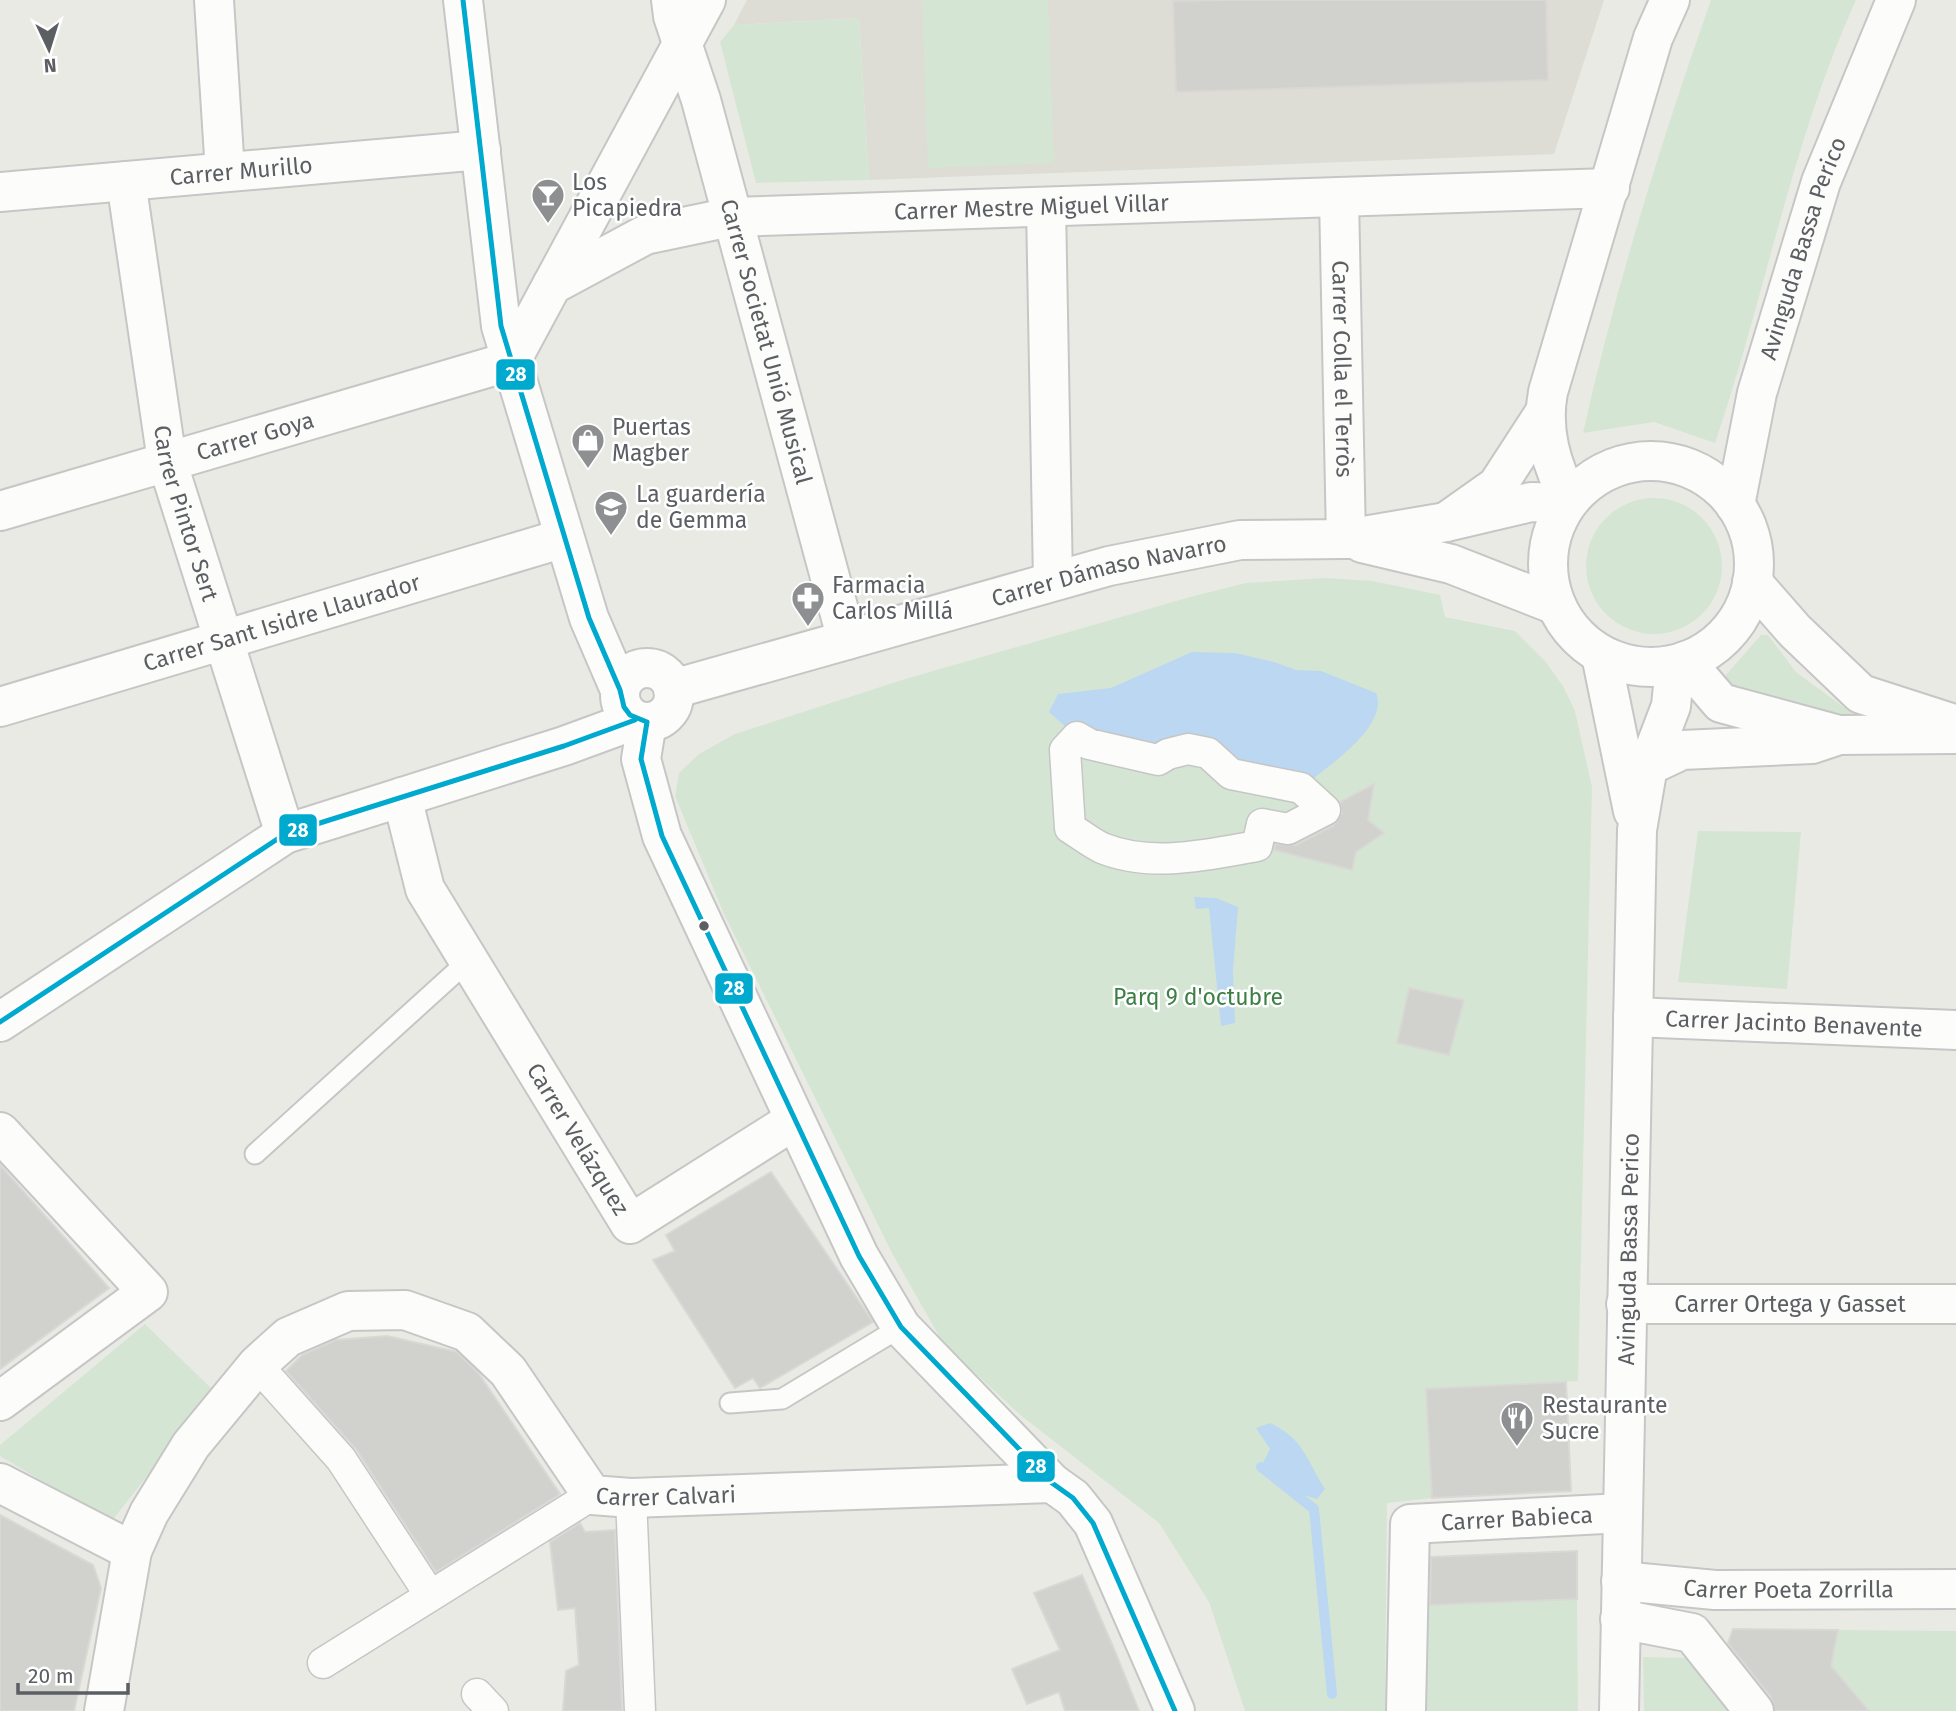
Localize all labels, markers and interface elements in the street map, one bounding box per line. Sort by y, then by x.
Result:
north arrow [14,14,84,84]
text: N [43,54,57,77]
street label: Avinguda Bassa Perico [1754,133,1852,363]
street label: Carrer Murillo [168,151,314,191]
place label: Los Picapiedra [572,168,682,222]
bar icon: Los Picapiedra [529,176,567,225]
street label: Carrer Mestre Miguel Villar [893,189,1170,226]
street label: Carrer Societat Unió Musical [714,196,818,487]
street label: Carrer Colla el Terròs [1326,260,1359,478]
line badge: 28 [495,358,536,391]
text: 28 [506,363,526,386]
street label: Carrer Goya [193,406,317,467]
place label: Puertas Magber [612,413,691,467]
shop icon: Puertas Magber [569,421,607,470]
street label: Carrer Pintor Sert [148,423,225,605]
place label: La guardería de Gemma [636,480,766,534]
school or university icon: La guardería de Gemma [592,488,630,537]
street label: Carrer Dámaso Navarro [988,529,1229,612]
street label: Carrer Sant Isidre Llaurador [140,568,424,677]
place label: Farmacia Carlos Millá [832,571,953,625]
pharmacy icon: Farmacia Carlos Millá [789,579,827,628]
line badge: 28 [278,813,318,847]
text: 28 [288,819,308,842]
unlabelled marker [697,919,711,933]
line badge: 28 [714,972,754,1005]
text: 28 [724,977,744,1000]
park label: Parq 9 d'octubre [1113,983,1283,1011]
street label: Carrer Jacinto Benavente [1665,1004,1923,1043]
street label: Carrer Velázquez [521,1058,635,1220]
street label: Avinguda Bassa Perico [1612,1133,1645,1366]
street label: Carrer Ortega y Gasset [1674,1290,1907,1318]
place label: Restaurante Sucre [1542,1391,1667,1445]
restaurant icon: Restaurante Sucre [1498,1399,1536,1448]
line badge: 28 [1016,1450,1056,1483]
text: 28 [1026,1455,1046,1478]
street label: Carrer Calvari [595,1480,736,1512]
street label: Carrer Babieca [1440,1501,1594,1536]
street label: Carrer Poeta Zorrilla [1682,1573,1894,1604]
scale bar [18,1652,128,1696]
text: 20 m [28,1663,74,1689]

